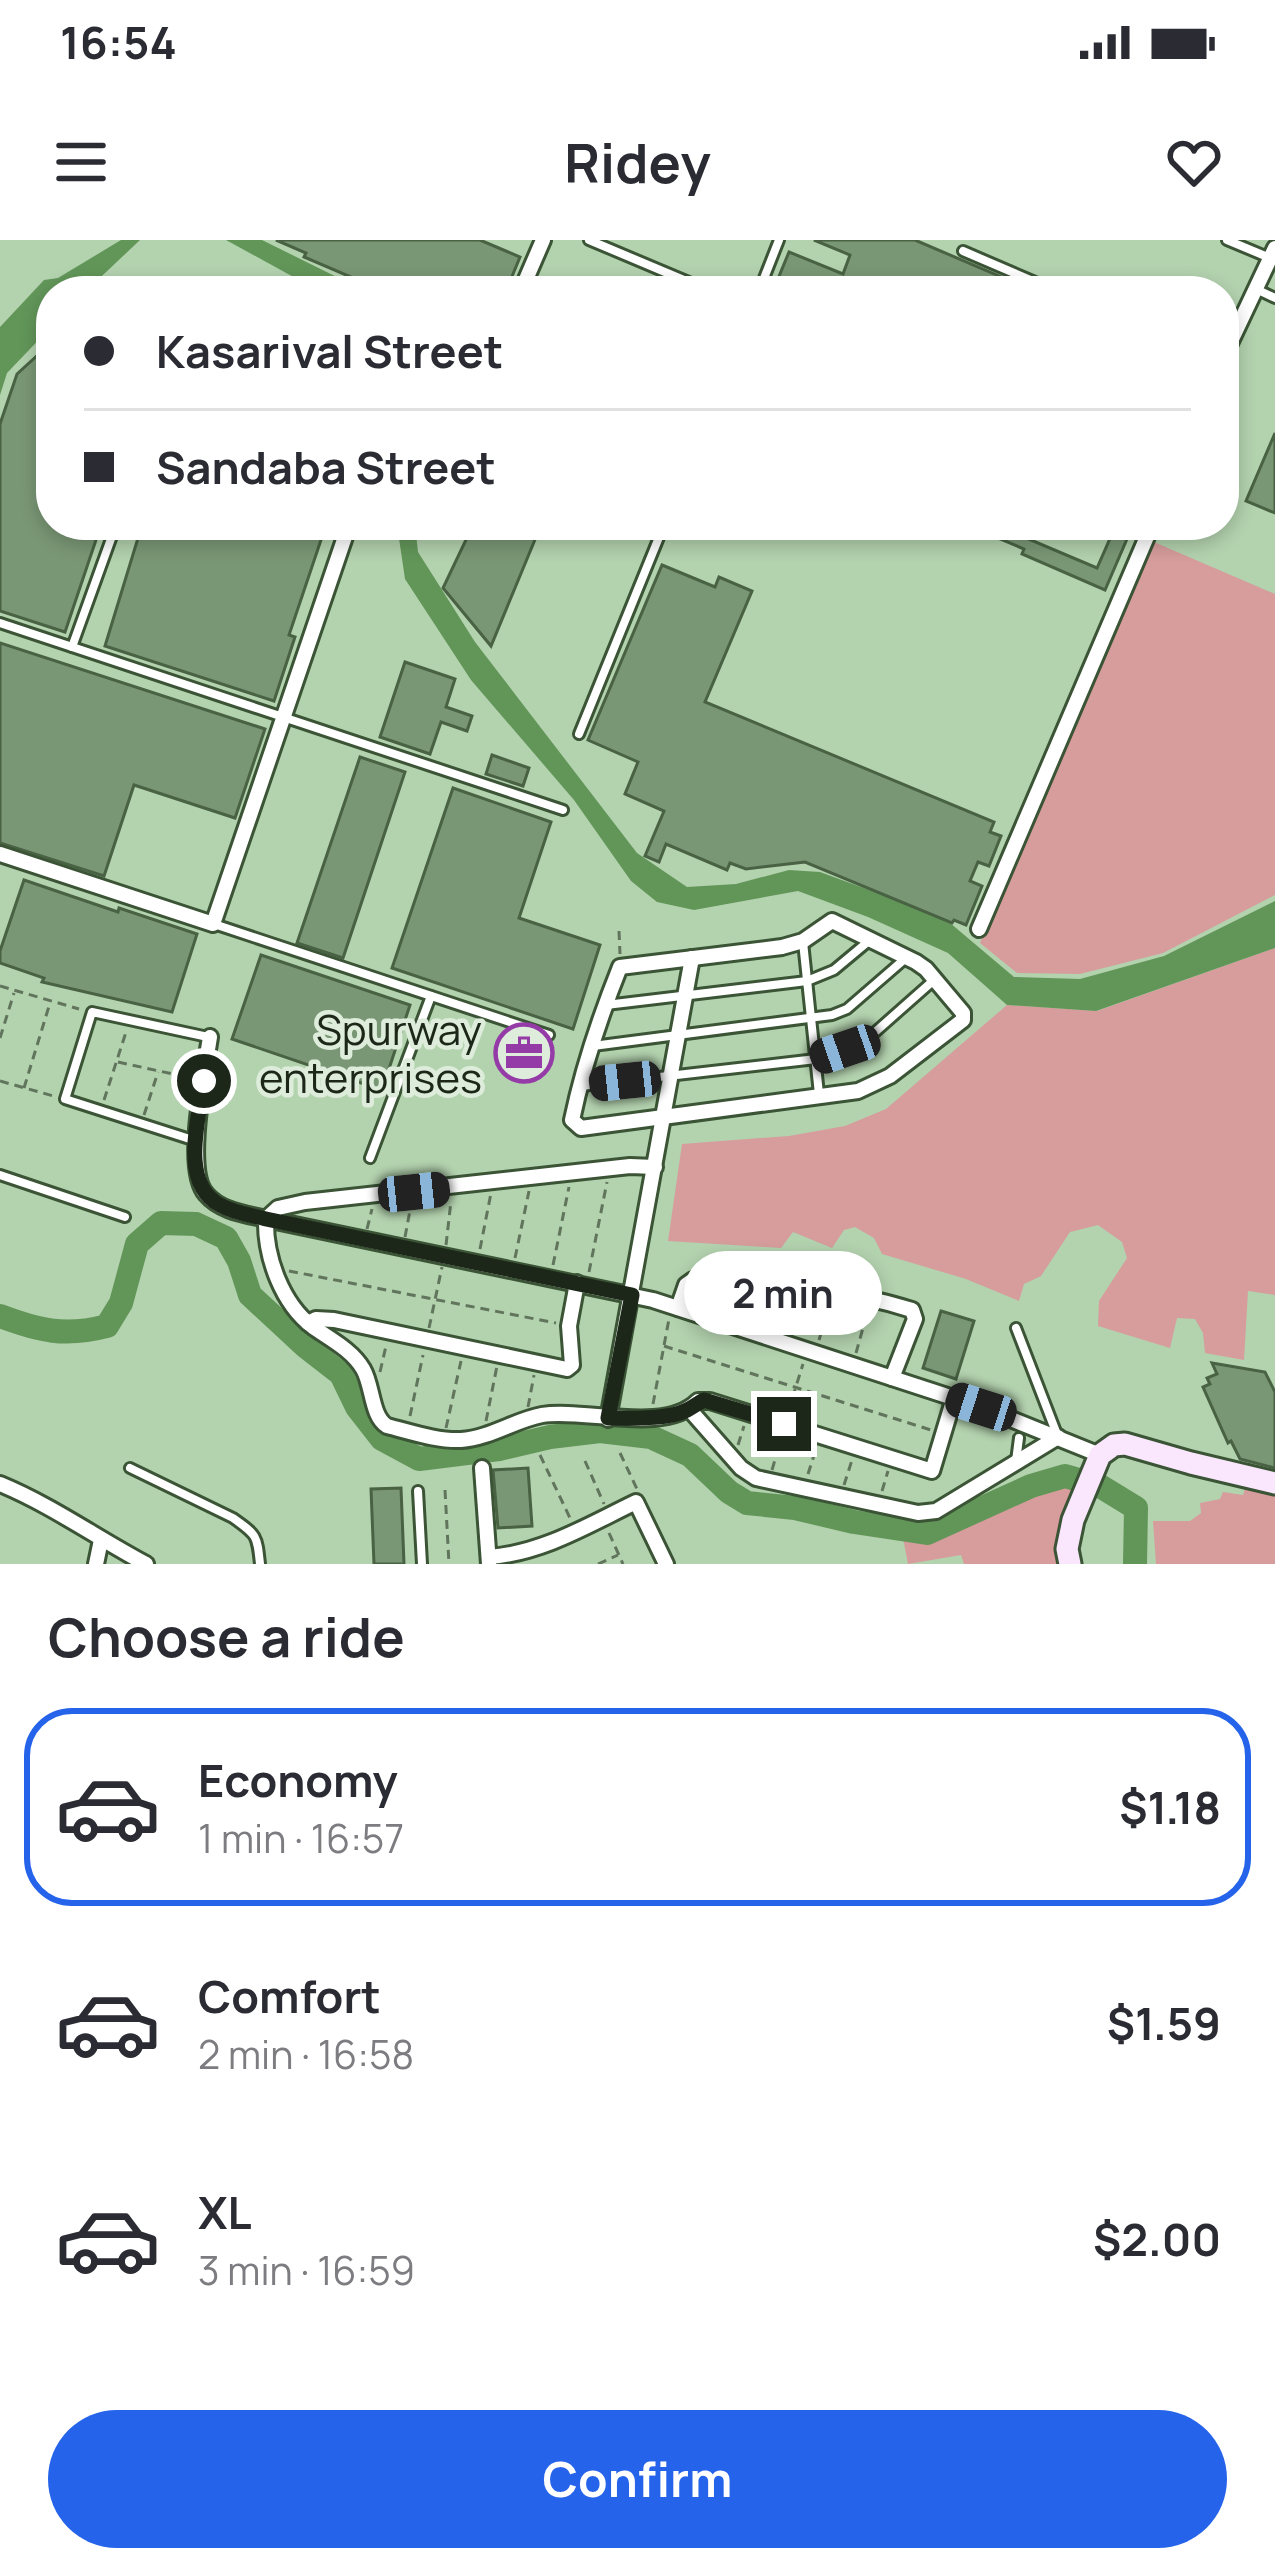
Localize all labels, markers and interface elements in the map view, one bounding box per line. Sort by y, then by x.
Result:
text: 16:54 [60,11,177,73]
text: Ridey [564,125,711,199]
icon: menu [48,129,114,195]
icon: heart [1161,129,1227,195]
text: Kasarival Street [156,320,503,382]
text: Sandaba Street [156,436,496,498]
place label: Spurway enterprises [259,1000,482,1106]
car [805,1020,885,1078]
office icon: Spurway enterprises [493,1022,555,1084]
route start [177,1054,231,1108]
car [587,1059,663,1103]
car [376,1170,452,1214]
callout: 2 min [685,1250,883,1334]
text: 2 min [732,1266,834,1320]
car [941,1379,1021,1435]
route end [757,1397,811,1451]
text: Choose a ride [48,1599,405,1673]
text: Economy [198,1749,398,1811]
icon: car [54,1753,162,1861]
text: $1.18 [1119,1776,1221,1838]
text: 1 min · 16:57 [198,1811,404,1865]
text: Comfort [198,1965,381,2027]
icon: car [54,1969,162,2077]
text: $1.59 [1107,1992,1221,2054]
text: 2 min · 16:58 [198,2027,414,2081]
text: XL [198,2181,252,2243]
icon: car [54,2185,162,2293]
text: $2.00 [1093,2208,1221,2270]
text: 3 min · 16:59 [198,2243,415,2297]
button: Confirm [48,2410,1227,2548]

